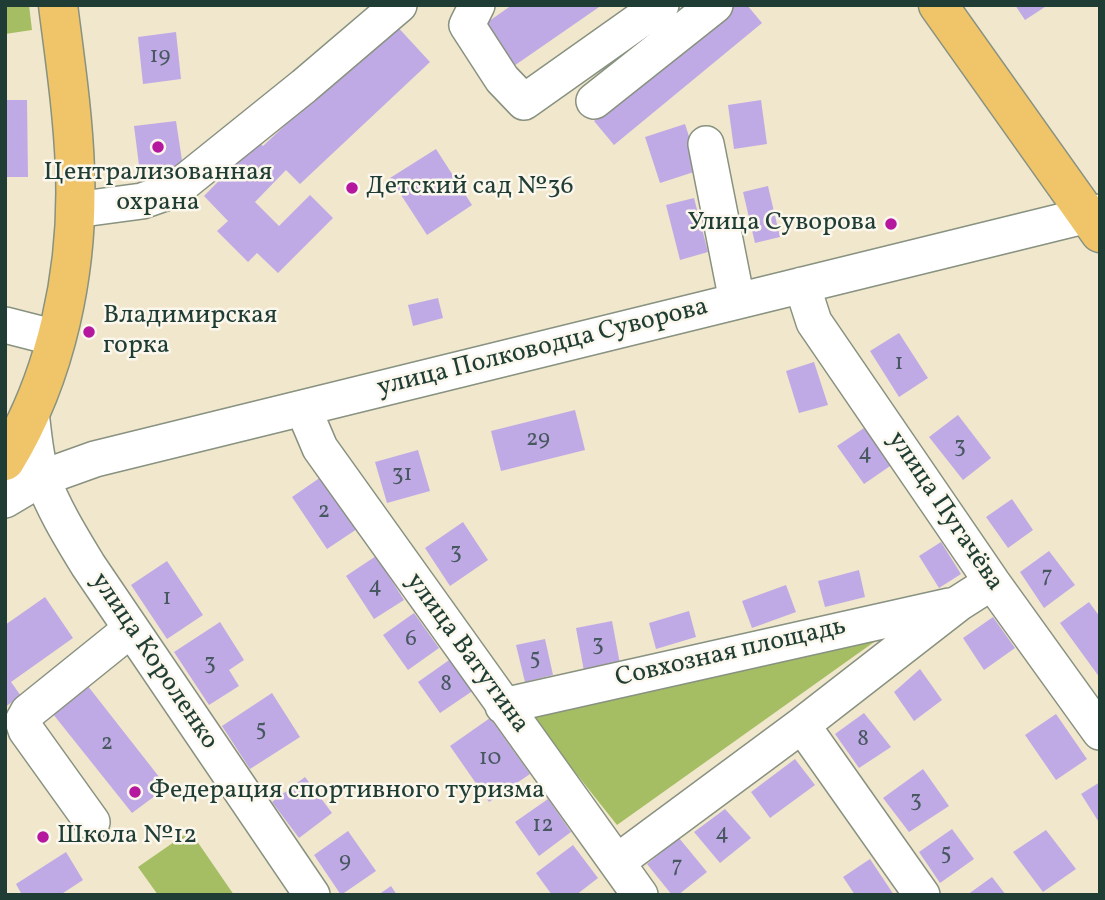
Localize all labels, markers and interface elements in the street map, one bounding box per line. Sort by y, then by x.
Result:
house number: 19 [150,44,170,72]
marker: Централизованная охрана [150,139,166,155]
place label: Централизованная охрана [44,158,272,220]
place label: Детский сад №36 [366,172,574,204]
marker: Детский сад №36 [344,180,360,196]
place label: Улица Суворова [688,208,877,240]
marker: Улица Суворова [883,216,899,232]
street label: улица Полководца Суворова [374,293,712,405]
place label: Владимирская горка [103,301,277,362]
marker: Владимирская горка [81,324,97,340]
house number: 1 [895,351,903,379]
street label: улица Пугачёва [879,426,1009,598]
house number: 29 [526,427,550,455]
house number: 3 [954,434,966,462]
house number: 4 [858,441,872,469]
house number: 31 [392,462,412,490]
house number: 2 [318,499,330,527]
house number: 3 [450,540,462,568]
house number: 7 [1041,564,1053,592]
street label: улица Короленко [82,568,224,756]
street label: улица Ватутина [397,568,535,740]
house number: 4 [368,574,382,602]
house number: 1 [163,586,171,614]
street label: Совхозная площадь [613,612,849,696]
house number: 6 [405,627,417,655]
house number: 3 [592,632,604,660]
house number: 5 [529,646,541,674]
house number: 3 [204,651,216,679]
house number: 8 [440,672,452,700]
house number: 5 [255,717,267,745]
house number: 8 [857,727,869,755]
house number: 2 [101,731,113,759]
house number: 10 [479,746,501,774]
place label: Федерация спортивного туризма [149,776,545,808]
marker: Федерация спортивного туризма [127,784,143,800]
house number: 3 [910,788,922,816]
house number: 12 [532,813,554,841]
place label: Школа №12 [57,821,197,853]
house number: 4 [715,821,729,849]
marker: Школа №12 [35,829,51,845]
house number: 5 [940,841,952,869]
house number: 9 [339,849,351,877]
house number: 7 [671,854,683,882]

